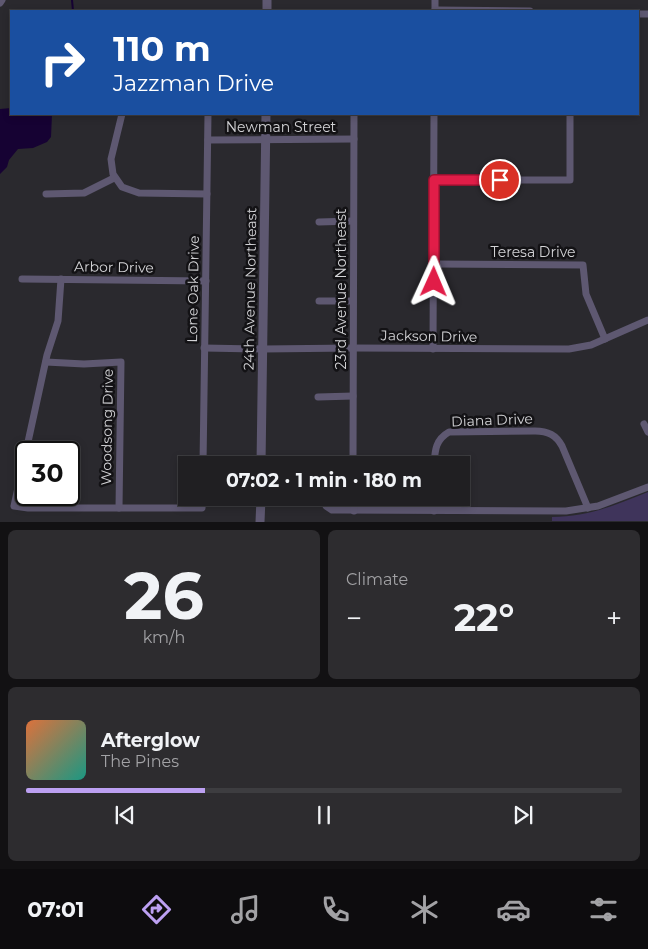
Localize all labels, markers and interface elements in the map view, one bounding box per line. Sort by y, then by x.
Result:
text: 110 m [113,27,211,70]
icon: right [30,30,95,95]
text: Jazzman Drive [113,70,274,97]
street label: Newman Street [226,118,337,136]
pin [479,159,521,201]
icon: arrive [486,166,514,194]
street label: 24th Avenue Northeast [240,207,260,370]
street label: 23rd Avenue Northeast [332,208,350,370]
street label: Lone Oak Drive [183,235,203,343]
street label: Teresa Drive [490,243,576,261]
position arrow [407,255,459,307]
street label: Arbor Drive [74,257,154,277]
street label: Jackson Drive [380,326,477,346]
street label: Woodsong Drive [97,368,117,486]
street label: Diana Drive [451,410,533,430]
speed limit sign: 30 [15,441,80,506]
text: 07:02 · 1 min · 180 m [226,469,422,492]
text: 26 [124,556,204,635]
text: Climate [346,570,408,589]
text: 22° [454,594,514,641]
text: − [346,601,362,635]
text: + [606,601,622,635]
text: km/h [143,628,185,647]
text: Afterglow [101,729,200,752]
text: The Pines [101,752,179,771]
icon: previous [111,801,139,829]
icon: pause [310,801,338,829]
icon: next [509,801,537,829]
icon: directions [139,892,174,927]
icon: music [228,892,263,927]
icon: phone [318,892,353,927]
icon: climate [407,892,442,927]
icon: car [496,892,531,927]
icon: filters [586,892,621,927]
text: 07:01 [27,896,85,923]

